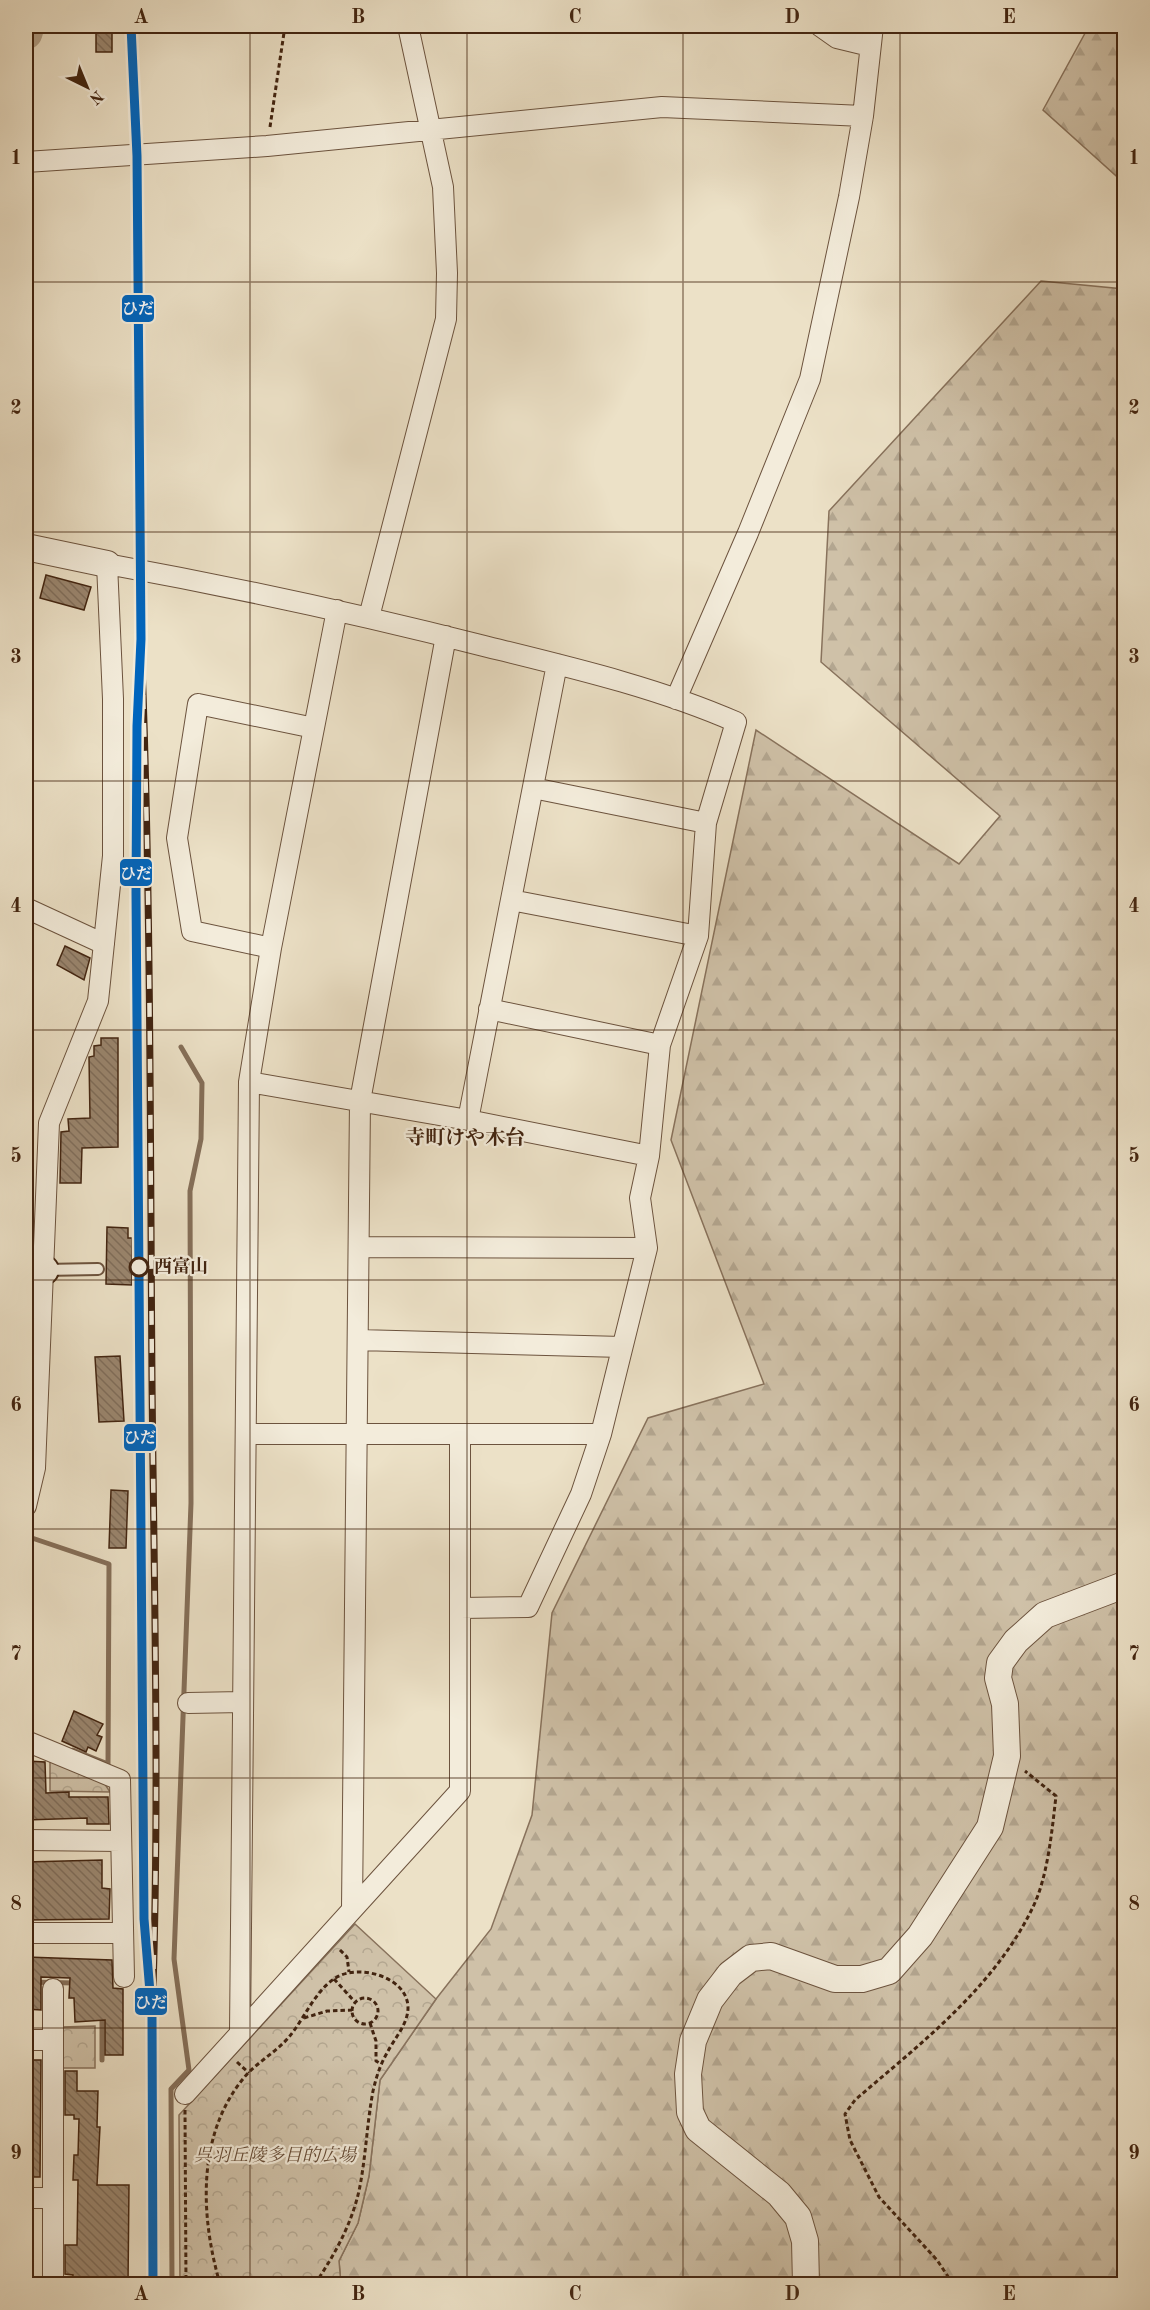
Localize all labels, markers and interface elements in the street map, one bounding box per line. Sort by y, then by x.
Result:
text: A [133,8,149,28]
text: B [351,8,365,28]
text: C [568,8,582,28]
text: D [784,8,800,28]
text: E [1002,8,1016,28]
north arrow [57,57,117,117]
text: N [85,86,106,107]
text: 1 [10,149,22,169]
text: 1 [1128,149,1140,169]
line badge: ひだ [121,294,155,323]
text: ひだ [122,301,154,318]
text: 2 [10,399,22,419]
text: 2 [1128,399,1140,419]
text: 3 [10,648,22,668]
text: 3 [1128,648,1140,668]
line badge: ひだ [119,858,153,887]
text: ひだ [120,866,152,883]
text: 4 [10,897,22,917]
text: 4 [1128,897,1140,917]
district label: 寺町けや木台 [405,1126,525,1149]
text: 5 [10,1146,22,1167]
text: 5 [1128,1146,1140,1167]
place label: 西富山 [154,1256,208,1276]
marker: 西富山 [129,1257,149,1277]
text: 6 [10,1396,22,1416]
text: 6 [1128,1396,1140,1416]
line badge: ひだ [123,1423,157,1452]
text: ひだ [124,1430,156,1447]
text: 7 [10,1645,22,1665]
text: 7 [1128,1645,1140,1665]
text: 8 [10,1895,22,1915]
text: 8 [1128,1895,1140,1915]
line badge: ひだ [134,1987,168,2016]
text: ひだ [135,1995,167,2012]
text: 9 [10,2144,22,2164]
text: 9 [1128,2144,1140,2164]
park label: 呉羽丘陵多目的広場 [194,2145,358,2165]
text: A [133,2285,149,2305]
text: B [351,2285,365,2305]
text: C [568,2285,582,2305]
text: D [784,2285,800,2305]
text: E [1002,2285,1016,2305]

